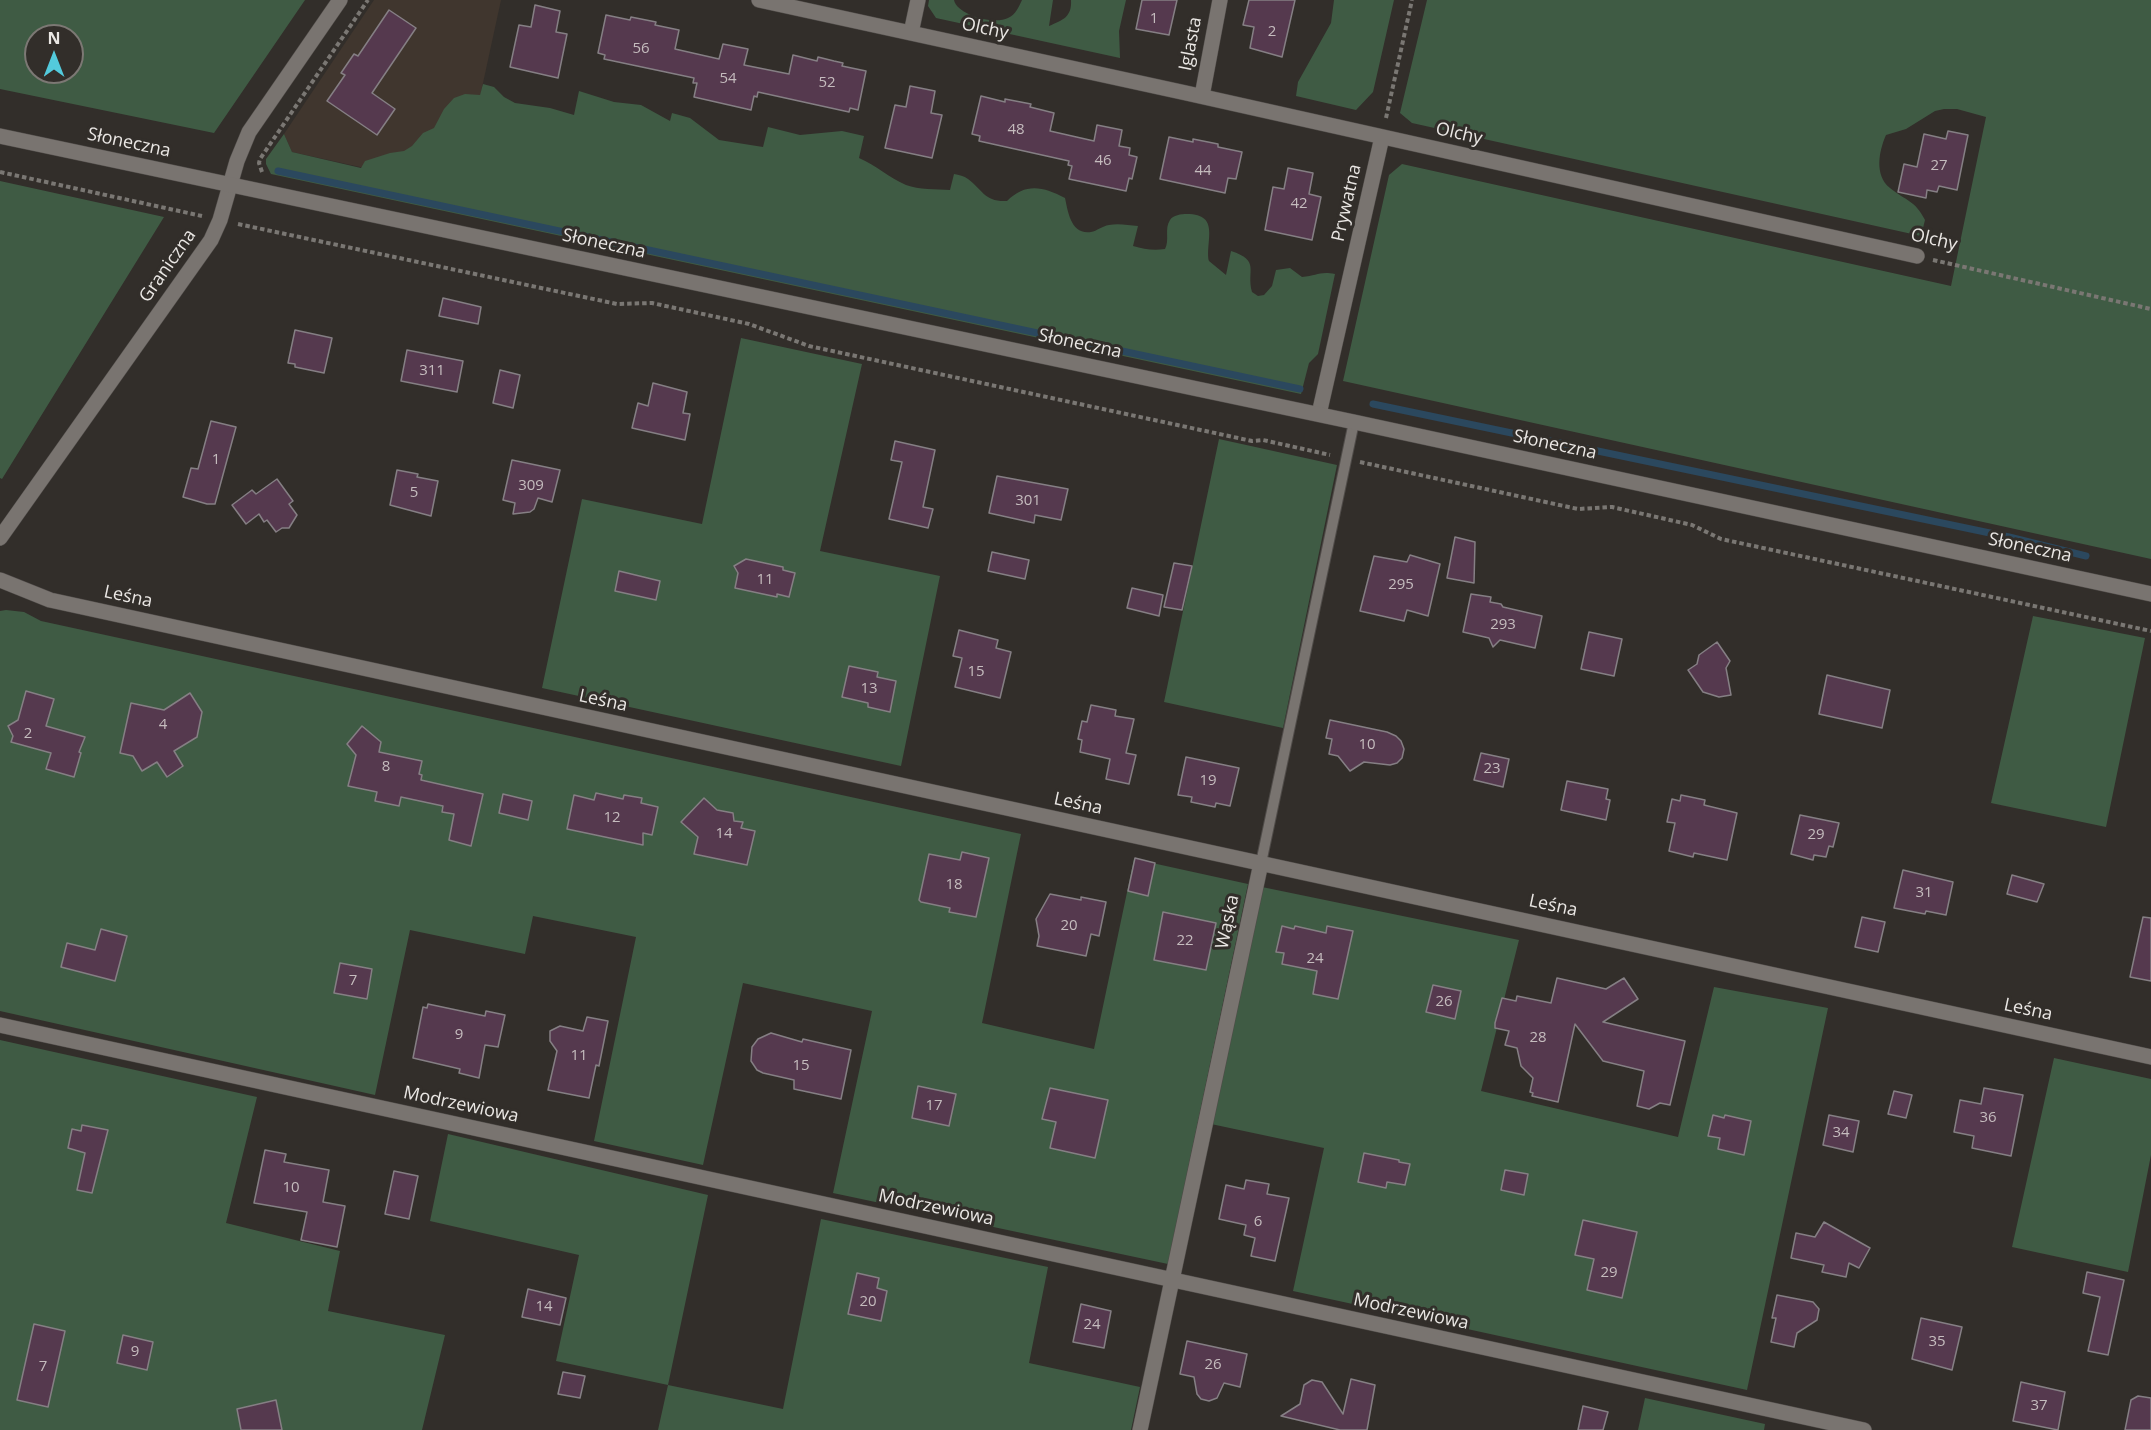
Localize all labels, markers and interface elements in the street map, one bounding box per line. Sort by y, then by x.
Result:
house number: 1 [1150,10,1158,28]
street label: Olchy [960,14,1010,44]
street label: Iglasta [1175,15,1207,73]
house number: 2 [1268,23,1276,41]
north arrow [24,24,84,84]
text: N [47,27,61,49]
house number: 56 [632,40,650,58]
house number: 54 [719,70,737,88]
house number: 52 [818,74,836,92]
street label: Olchy [1434,118,1484,150]
house number: 48 [1007,121,1025,139]
street label: Słoneczna [85,124,173,162]
house number: 46 [1094,152,1112,170]
house number: 27 [1930,157,1948,175]
house number: 44 [1194,162,1212,180]
street label: Prywatna [1328,162,1366,244]
house number: 42 [1290,195,1308,213]
street label: Olchy [1909,224,1959,256]
street label: Graniczna [135,225,201,307]
street label: Słoneczna [560,225,648,263]
street label: Słoneczna [1036,325,1124,363]
house number: 311 [419,362,445,380]
street label: Słoneczna [1511,426,1599,464]
house number: 1 [212,451,220,469]
house number: 309 [518,477,544,495]
house number: 5 [410,484,418,502]
house number: 301 [1015,492,1041,510]
street label: Słoneczna [1986,529,2074,567]
house number: 11 [756,571,774,589]
house number: 295 [1388,576,1414,594]
street label: Leśna [102,581,154,613]
house number: 293 [1490,616,1516,634]
house number: 15 [967,663,985,681]
house number: 13 [860,680,878,698]
street label: Leśna [577,685,629,717]
house number: 4 [159,716,167,734]
house number: 2 [24,725,32,743]
house number: 10 [1358,736,1376,754]
house number: 8 [382,758,390,776]
house number: 23 [1483,760,1501,778]
house number: 19 [1199,772,1217,790]
street label: Leśna [1052,788,1104,820]
house number: 12 [603,809,621,827]
house number: 14 [715,825,733,843]
house number: 29 [1807,826,1825,844]
house number: 18 [945,876,963,894]
house number: 31 [1915,884,1933,902]
street label: Leśna [1527,890,1579,922]
street label: Wąska [1212,893,1244,951]
house number: 20 [1060,917,1078,935]
house number: 22 [1176,932,1194,950]
house number: 24 [1306,950,1324,968]
house number: 7 [349,972,357,990]
house number: 26 [1435,993,1453,1011]
street label: Leśna [2002,994,2054,1026]
house number: 9 [455,1026,463,1044]
house number: 28 [1529,1029,1547,1047]
house number: 11 [570,1047,588,1065]
house number: 15 [792,1057,810,1075]
street label: Modrzewiowa [401,1082,521,1128]
house number: 17 [925,1097,943,1115]
house number: 36 [1979,1109,1997,1127]
house number: 34 [1832,1124,1850,1142]
house number: 10 [282,1179,300,1197]
street label: Modrzewiowa [876,1185,996,1231]
house number: 6 [1254,1213,1262,1231]
house number: 29 [1600,1264,1618,1282]
street label: Modrzewiowa [1351,1289,1471,1335]
house number: 20 [859,1293,877,1311]
house number: 14 [535,1298,553,1316]
house number: 24 [1083,1316,1101,1334]
house number: 35 [1928,1333,1946,1351]
house number: 9 [131,1343,139,1361]
house number: 26 [1204,1356,1222,1374]
house number: 7 [39,1358,47,1376]
house number: 37 [2030,1397,2048,1415]

